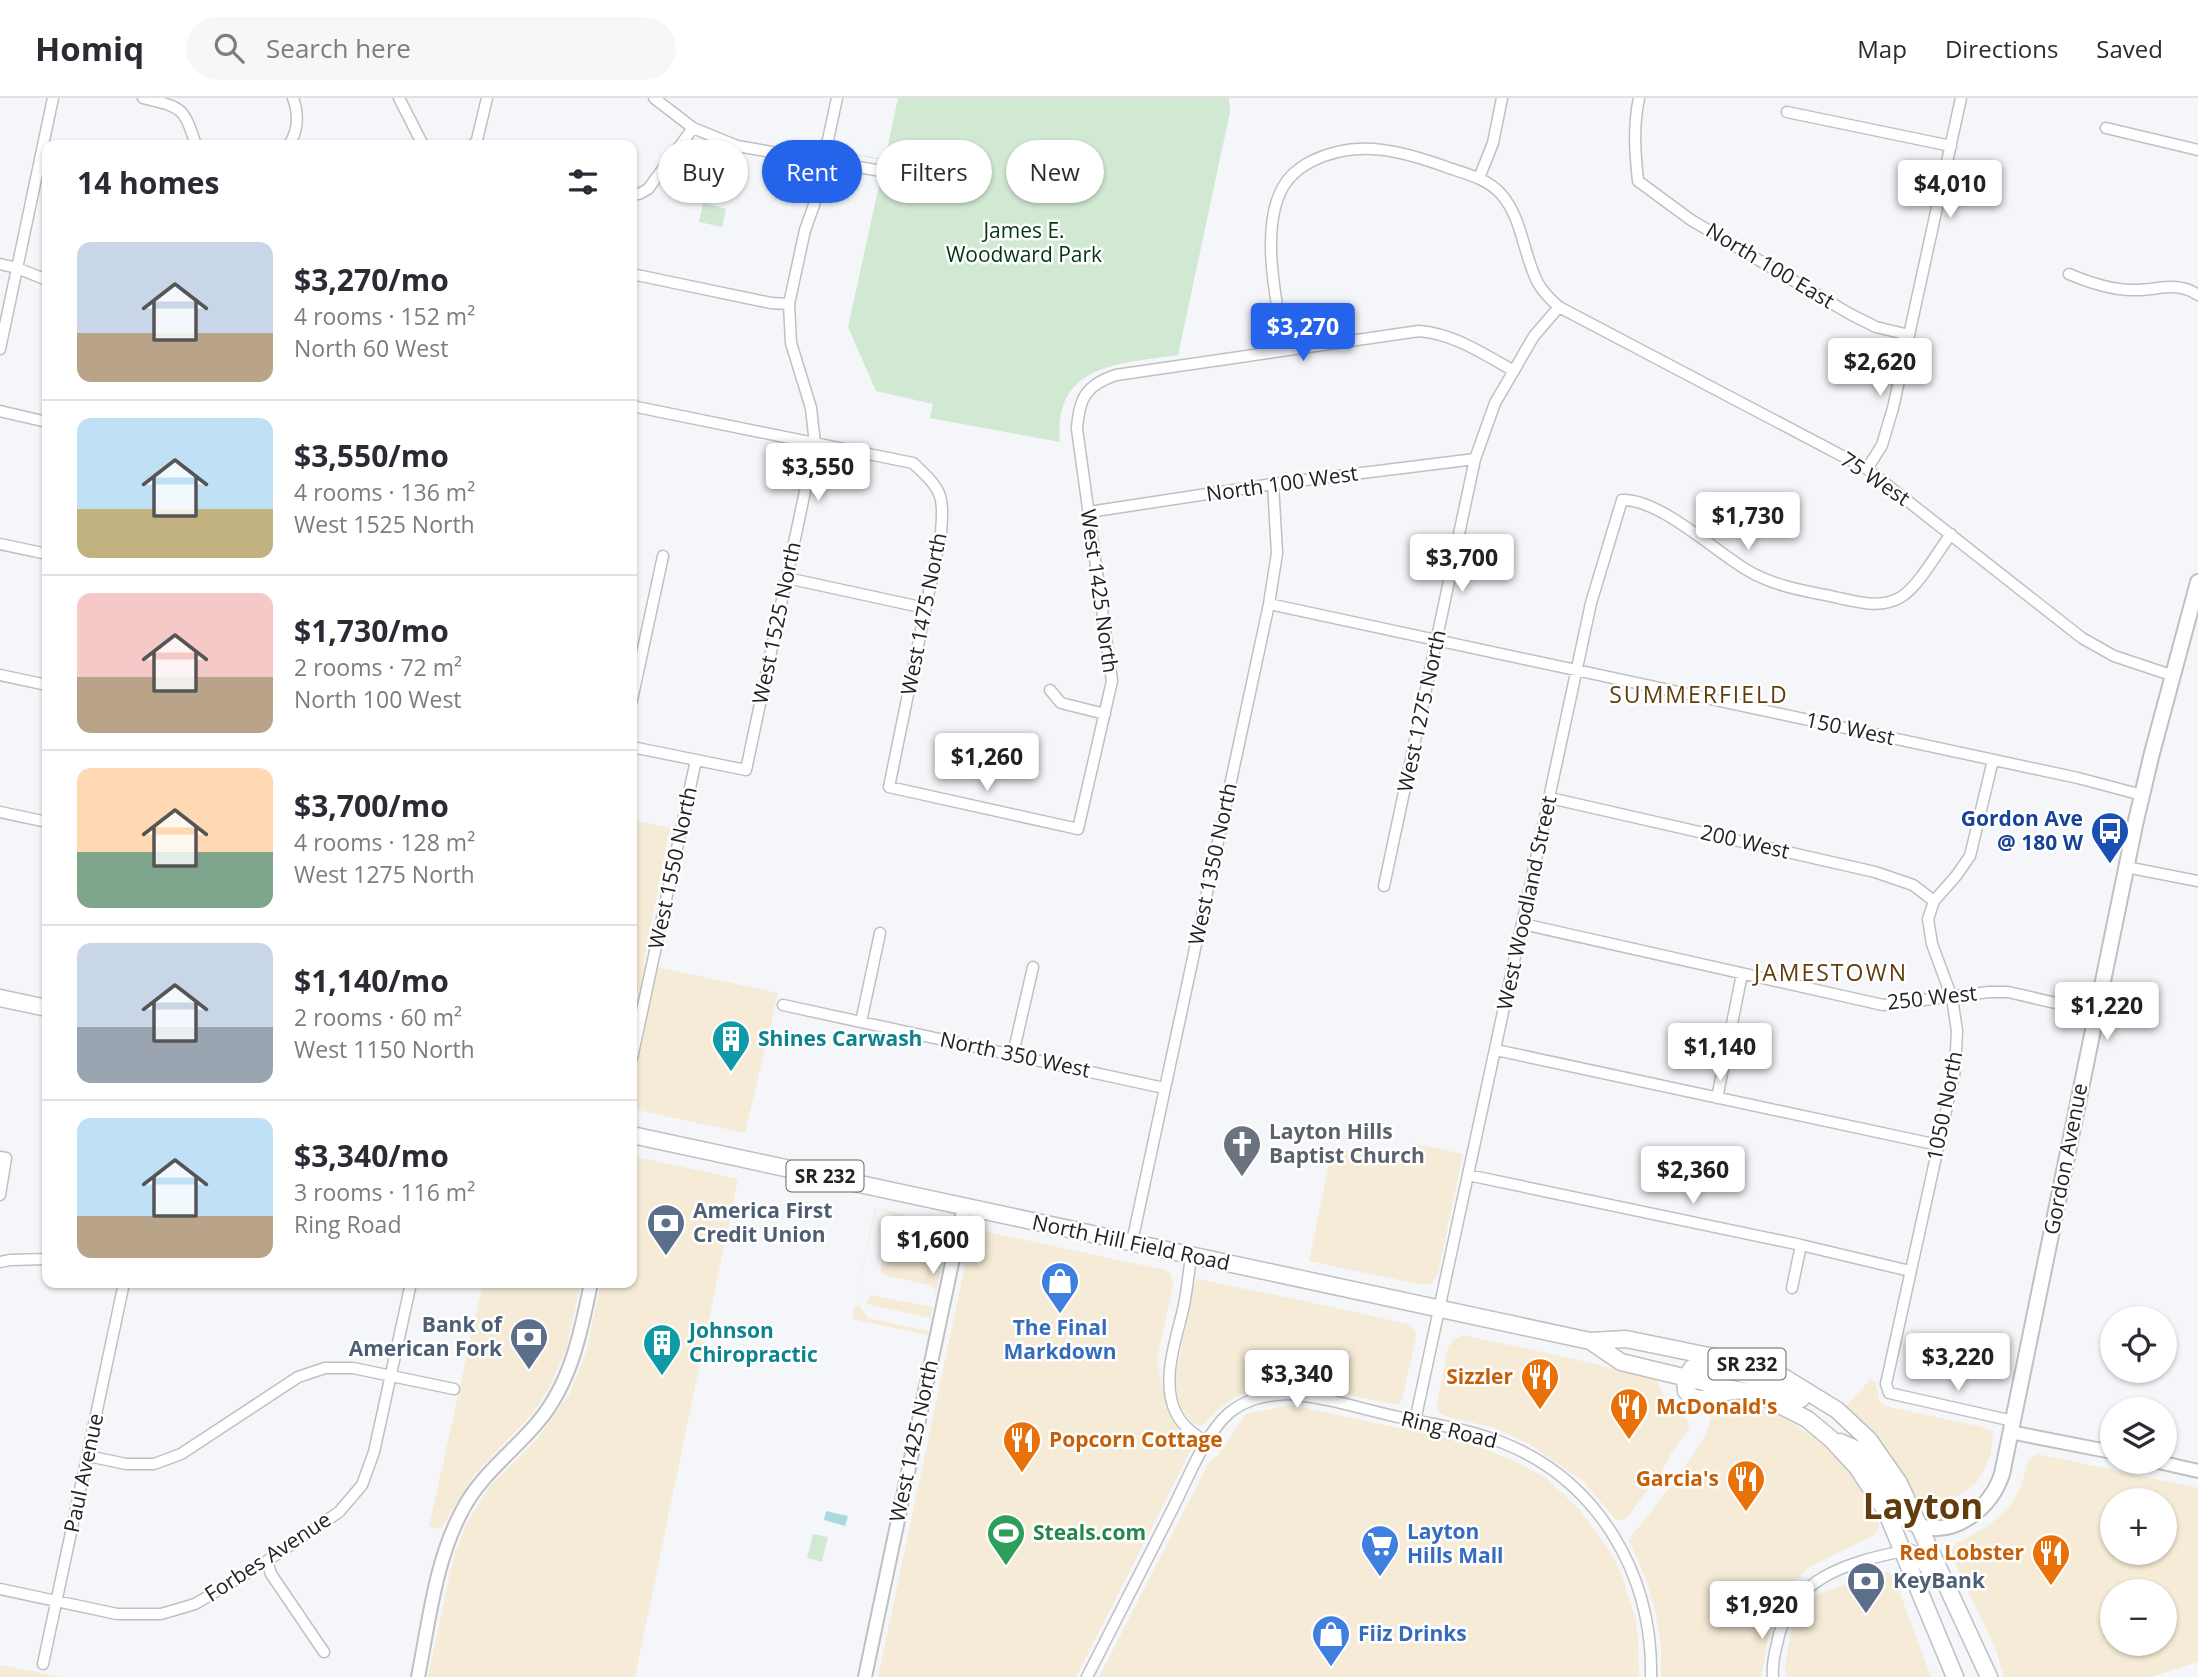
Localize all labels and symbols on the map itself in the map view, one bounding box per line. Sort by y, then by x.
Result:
pin: $4,010 [1893,160,2007,220]
park label: James E. Woodward Park [946,216,1102,268]
street label: North 100 East [1701,216,1840,315]
pin: $3,270 [1246,303,1360,363]
pin: $2,620 [1823,338,1937,398]
pin: $3,550 [761,444,875,503]
street label: 75 West [1835,445,1916,512]
street label: North 100 West [1204,458,1360,508]
pin: $1,730 [1691,492,1805,552]
street label: West 1425 North [1075,507,1125,675]
street label: West 1475 North [894,530,953,697]
pin: $3,700 [1405,534,1519,594]
street label: West 1525 North [745,539,807,706]
street label: West 1275 North [1390,627,1452,794]
district label: SUMMERFIELD [1609,678,1789,710]
street label: 150 West [1803,705,1897,751]
pin: $1,260 [930,734,1044,793]
street label: West 1350 North [1181,780,1243,947]
street label: West 1550 North [641,784,703,951]
street label: West Woodland Street [1490,793,1562,1013]
place label: Gordon Ave @ 180 W [1961,804,2084,856]
bus stop icon: Gordon Ave @ 180 W [2089,810,2131,865]
street label: 200 West [1698,817,1792,865]
district label: JAMESTOWN [1752,956,1908,988]
street label: 250 West [1886,978,1978,1016]
pin: $1,220 [2050,982,2164,1042]
building icon: Shines Carwash [710,1018,752,1073]
place label: Shines Carwash [758,1024,922,1052]
street label: North 350 West [937,1024,1093,1084]
pin: $1,140 [1663,1024,1777,1083]
street label: 1050 North [1920,1049,1968,1163]
street label: Gordon Avenue [2037,1081,2093,1237]
place label: Layton Hills Baptist Church [1269,1117,1425,1169]
church icon: Layton Hills Baptist Church [1221,1123,1263,1178]
pin: $2,360 [1636,1146,1750,1206]
road number: SR 232 [786,1160,864,1192]
place label: America First Credit Union [693,1196,832,1248]
bank icon: America First Credit Union [645,1202,687,1257]
street label: North Hill Field Road [1030,1207,1233,1277]
pin: $1,600 [876,1216,990,1276]
shop icon: The Final Markdown [1039,1260,1081,1315]
place label: Bank of American Fork [349,1310,504,1362]
place label: The Final Markdown [1003,1313,1117,1365]
bank icon: Bank of American Fork [508,1316,550,1371]
place label: Johnson Chiropractic [687,1316,818,1368]
building icon: Johnson Chiropractic [641,1322,683,1377]
pin: $3,220 [1901,1334,2015,1393]
road number: SR 232 [1708,1348,1786,1380]
pin: $3,340 [1240,1350,1354,1410]
restaurant icon: Sizzler [1519,1356,1561,1411]
street label: West 1425 North [882,1357,944,1524]
place label: Sizzler [1446,1362,1513,1390]
restaurant icon: McDonald's [1608,1386,1650,1441]
place label: McDonald's [1656,1392,1777,1420]
street label: Ring Road [1398,1404,1500,1454]
street label: Paul Avenue [57,1411,109,1535]
restaurant icon: Popcorn Cottage [1001,1419,1043,1474]
place label: Popcorn Cottage [1049,1425,1223,1453]
restaurant icon: Garcia's [1725,1458,1767,1513]
place label: Garcia's [1636,1464,1719,1492]
district label: Layton [1863,1482,1983,1529]
street label: Forbes Avenue [199,1505,336,1607]
sports icon: Steals.com [985,1512,1027,1567]
place label: Layton Hills Mall [1407,1517,1504,1569]
place label: Steals.com [1033,1518,1146,1546]
supermarket icon: Layton Hills Mall [1359,1523,1401,1578]
restaurant icon: Red Lobster [2030,1532,2072,1587]
place label: Red Lobster [1899,1538,2024,1566]
bank icon: KeyBank [1845,1560,1887,1615]
place label: KeyBank [1893,1566,1986,1594]
pin: $1,920 [1705,1582,1819,1641]
shop icon: Fiiz Drinks [1310,1613,1352,1668]
place label: Fiiz Drinks [1358,1619,1467,1647]

